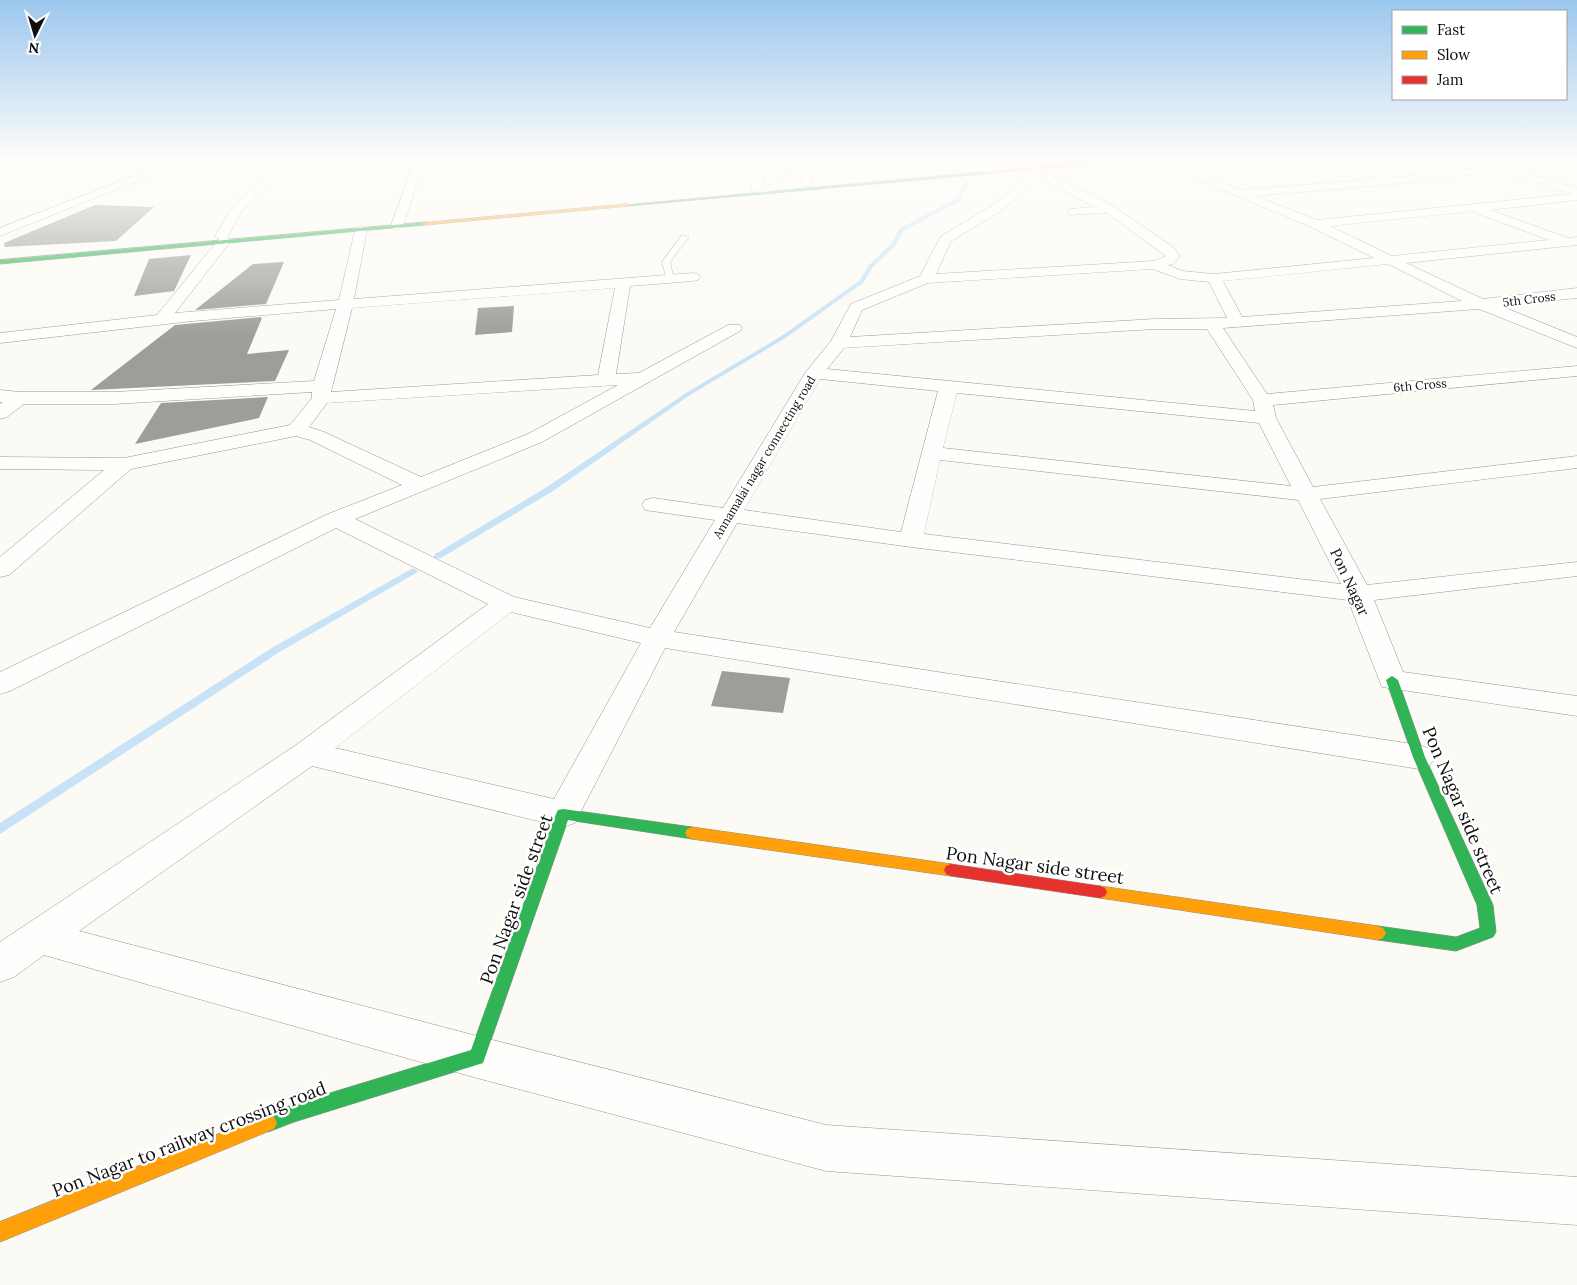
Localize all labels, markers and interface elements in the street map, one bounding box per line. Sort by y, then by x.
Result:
north arrow [10,10,60,60]
legend [1392,10,1567,100]
text: Fast [1437,20,1465,39]
text: N [28,38,40,57]
text: Slow [1437,45,1470,64]
text: Jam [1436,70,1464,89]
street label: 5th Cross [1502,288,1557,310]
street label: Annamalai nagar connecting road [709,373,819,542]
street label: 6th Cross [1393,375,1448,395]
street label: Pon Nagar [1326,545,1374,619]
street label: Pon Nagar side street [1417,723,1509,897]
street label: Pon Nagar side street [474,811,558,987]
street label: Pon Nagar side street [945,841,1125,889]
street label: Pon Nagar to railway crossing road [49,1076,329,1202]

